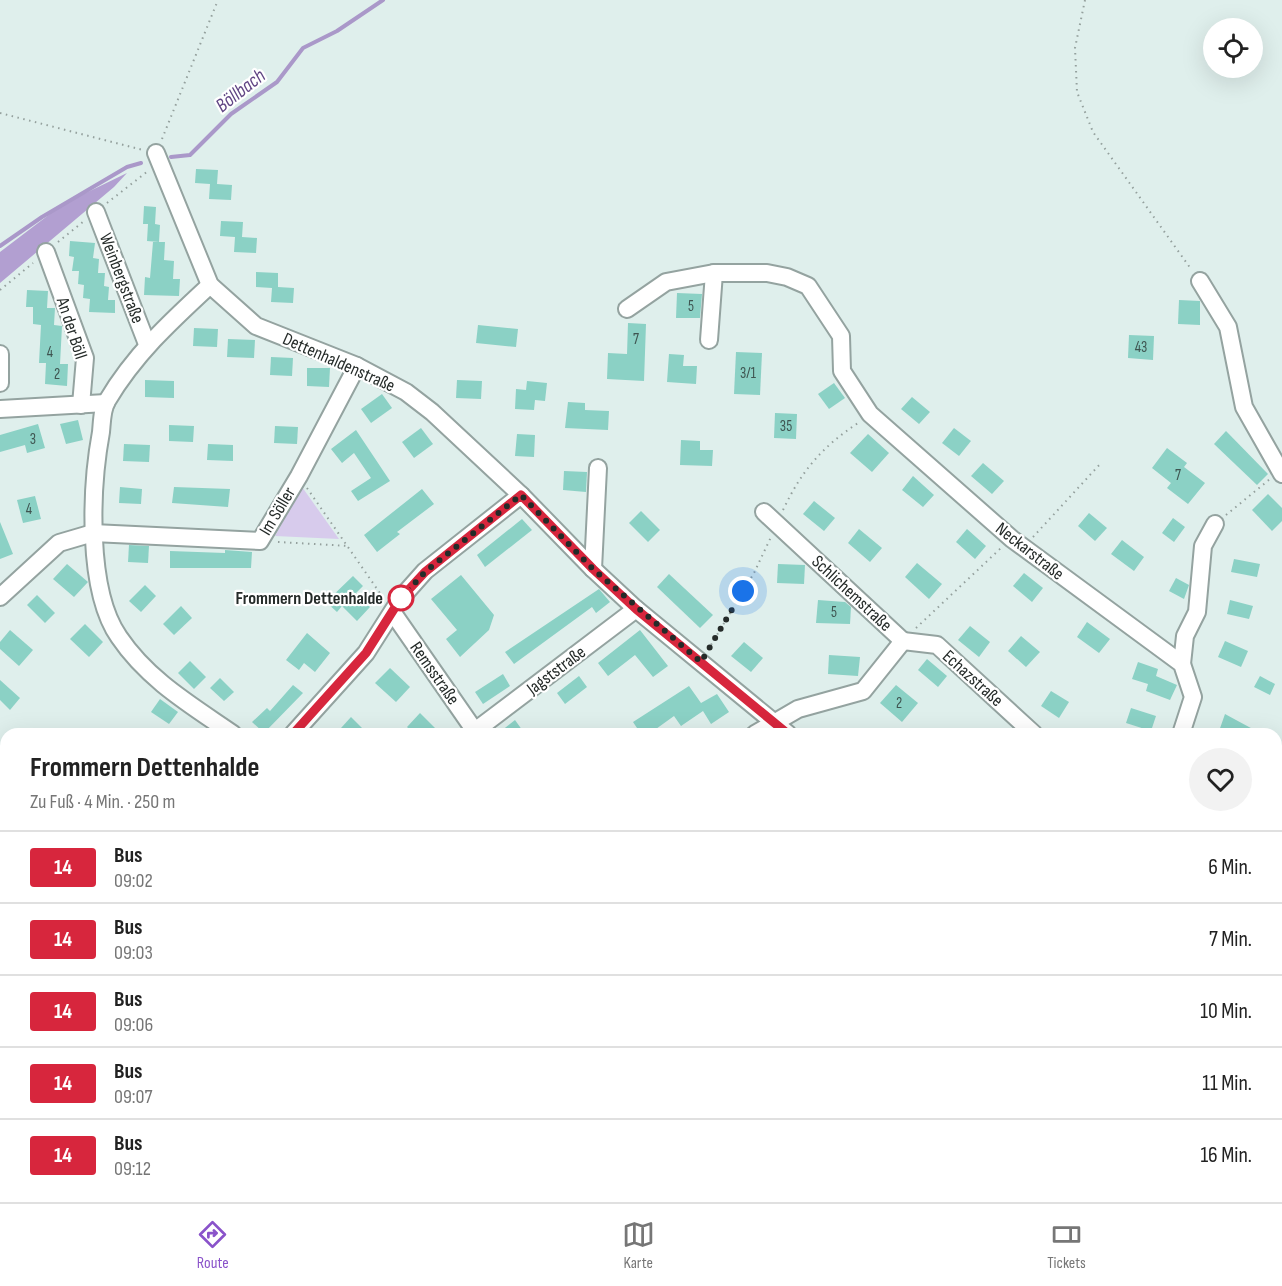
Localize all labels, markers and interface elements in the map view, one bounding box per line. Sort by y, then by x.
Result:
map controls [1203,18,1263,78]
button: locate [1203,18,1263,78]
water label: Böllbach [211,64,270,118]
street label: Weinbergstraße [95,230,148,326]
street label: An der Böll [51,294,91,362]
house number: 5 [688,297,694,316]
street label: Dettenhaldenstraße [279,328,398,397]
house number: 7 [633,330,639,349]
house number: 43 [1135,338,1147,357]
house number: 4 [47,343,53,362]
house number: 3/1 [740,364,757,383]
house number: 2 [54,365,60,384]
house number: 35 [780,417,792,436]
house number: 3 [30,430,36,449]
house number: 7 [1175,466,1181,485]
street label: Im Söller [255,483,300,539]
house number: 4 [26,500,32,519]
street label: Neckarstraße [991,518,1068,585]
street label: Schlichemstraße [807,551,896,636]
your location [728,576,758,606]
marker: Frommern Dettenhalde [388,585,414,611]
place label: Frommern Dettenhalde [235,588,383,609]
house number: 5 [831,603,837,622]
street label: Remsstraße [405,638,464,709]
street label: Jagststraße [522,641,590,700]
street label: Echazstraße [938,646,1007,711]
house number: 2 [896,694,902,713]
button: heart [1189,748,1252,811]
text: Frommern Dettenhalde [30,751,259,784]
text: Zu Fuß · 4 Min. · 250 m [30,790,175,814]
text: Bus [114,842,143,869]
text: 6 Min. [1208,854,1252,881]
text: 14 [54,855,72,880]
text: 09:02 [114,869,153,893]
text: Bus [114,914,143,941]
text: 7 Min. [1209,926,1252,953]
text: 14 [54,927,72,952]
text: 09:03 [114,941,153,965]
text: Bus [114,986,143,1013]
text: 10 Min. [1200,998,1252,1025]
text: 14 [54,999,72,1024]
text: 09:06 [114,1013,153,1037]
text: Bus [114,1058,143,1085]
text: 11 Min. [1202,1070,1252,1097]
text: 14 [54,1071,72,1096]
text: 09:07 [114,1085,152,1109]
text: Bus [114,1130,143,1157]
text: 16 Min. [1200,1142,1252,1169]
text: 14 [54,1143,72,1168]
text: 09:12 [114,1157,151,1181]
tab: Route [196,1218,229,1273]
tab: Karte [622,1218,655,1273]
tab: Tickets [1047,1218,1086,1273]

